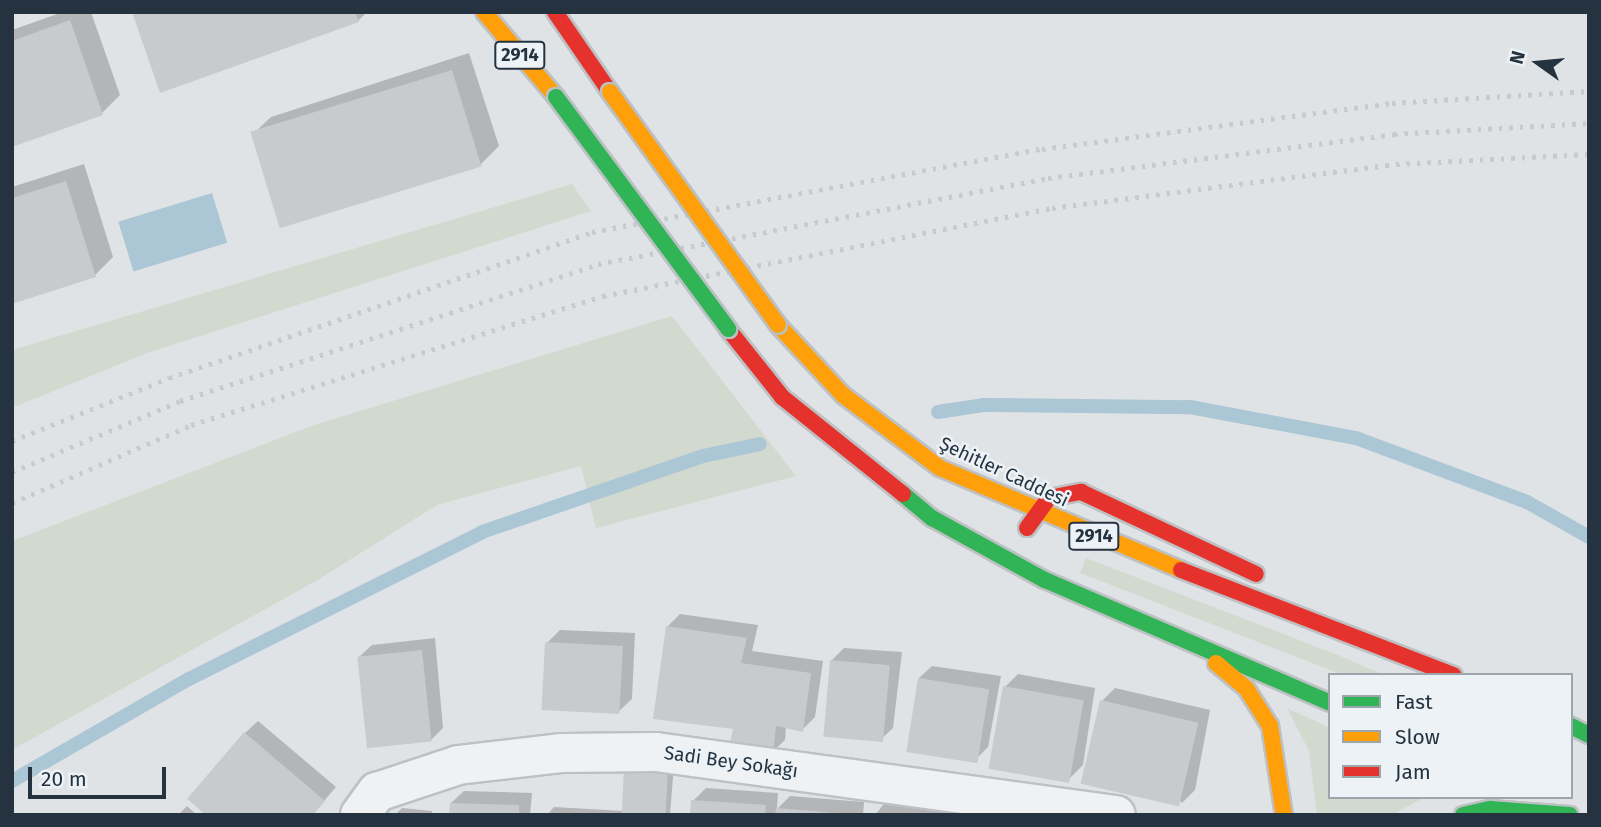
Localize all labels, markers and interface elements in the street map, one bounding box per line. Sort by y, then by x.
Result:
north arrow [1503,28,1573,98]
road number: 2914 [494,40,546,70]
text: N [1504,48,1530,67]
street label: Şehitler Caddesi [936,432,1072,512]
road number: 2914 [1068,522,1120,550]
legend [1328,673,1573,799]
text: Fast [1395,689,1433,715]
text: Slow [1395,724,1440,750]
street label: Sadi Bey Sokağı [663,741,799,783]
scale bar [32,754,170,798]
text: Jam [1395,759,1431,785]
text: 20 m [41,766,87,792]

